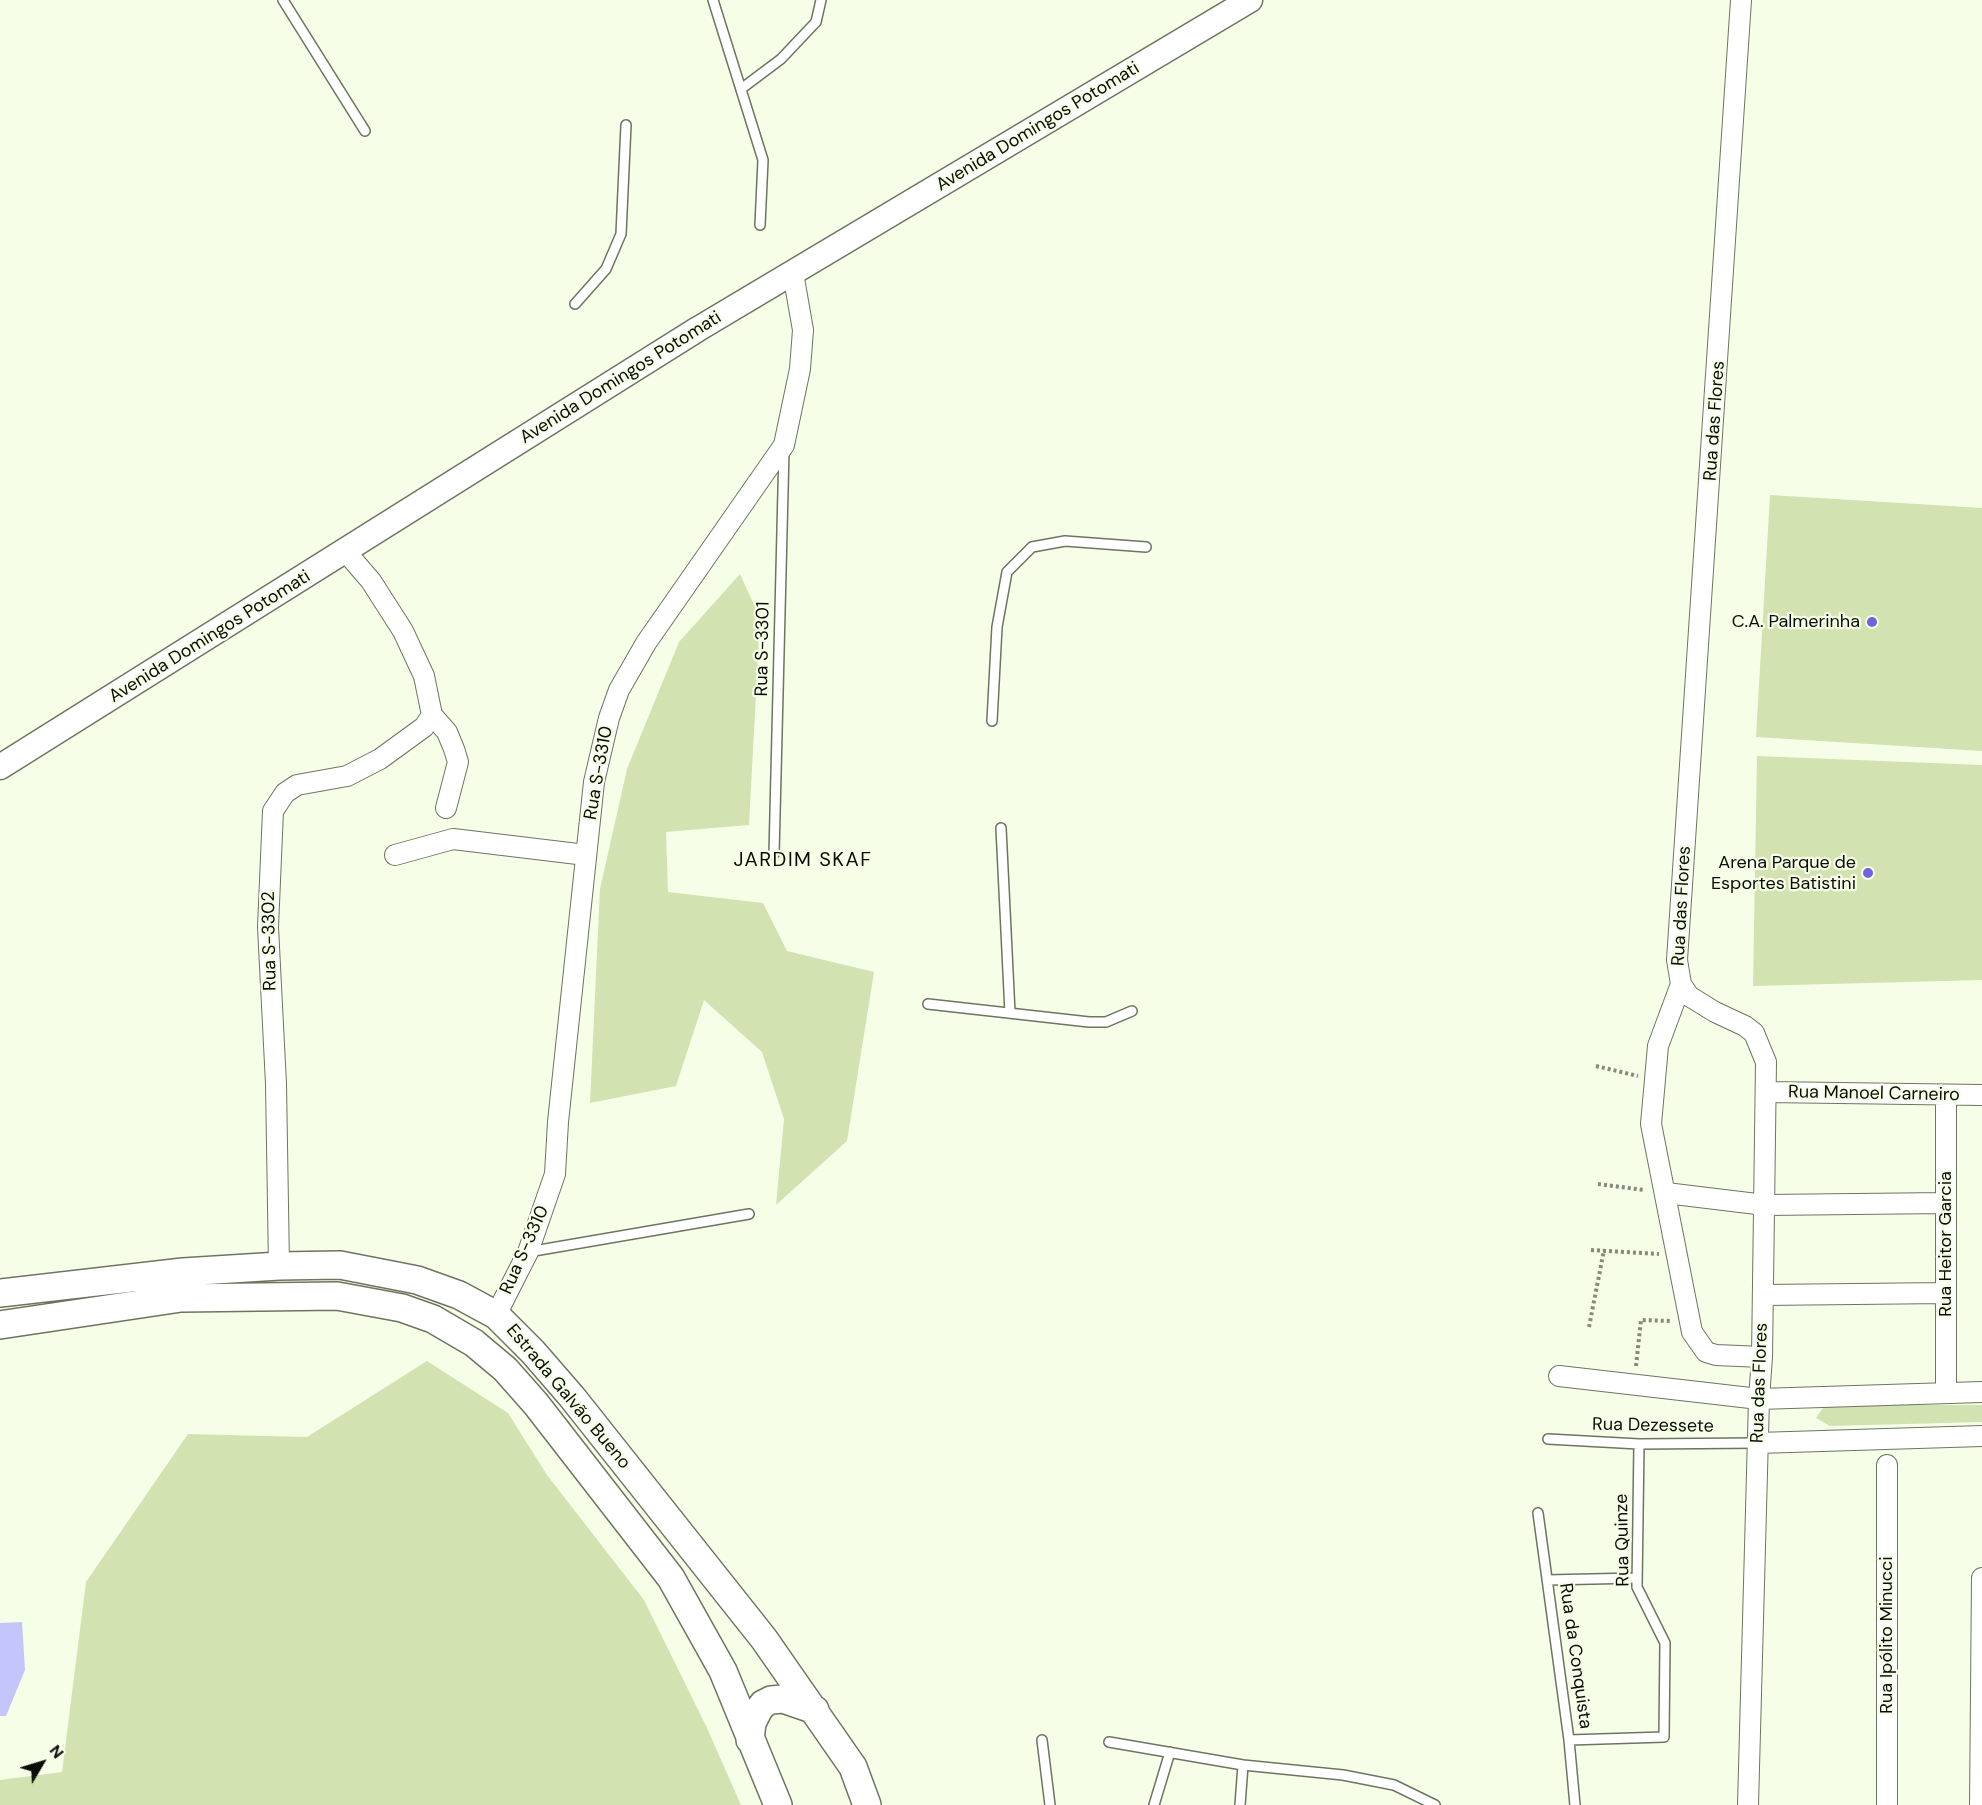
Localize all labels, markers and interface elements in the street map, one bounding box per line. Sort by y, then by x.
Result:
street label: Avenida Domingos Potomati [932,58,1144,196]
street label: Avenida Domingos Potomati [516,307,726,449]
street label: Rua das Flores [1700,360,1730,482]
street label: Avenida Domingos Potomati [105,566,315,708]
street label: Rua S-3301 [751,601,775,697]
place label: C.A. Palmerinha [1732,611,1860,633]
marker: C.A. Palmerinha [1865,615,1879,629]
street label: Rua S-3310 [580,725,618,821]
street label: Rua das Flores [1668,845,1696,967]
district label: JARDIM SKAF [734,849,872,873]
place label: Arena Parque de Esportes Batistini [1711,852,1856,894]
marker: Arena Parque de Esportes Batistini [1861,866,1875,880]
street label: Rua S-3302 [258,891,282,991]
street label: Rua Manoel Carneiro [1788,1082,1960,1106]
street label: Rua Heitor Garcia [1935,1171,1957,1317]
street label: Rua S-3310 [496,1202,554,1298]
street label: Estrada Galvão Bueno [501,1320,635,1474]
street label: Rua das Flores [1747,1322,1773,1444]
street label: Rua Dezessete [1592,1414,1714,1438]
street label: Rua Quinze [1611,1493,1635,1587]
street label: Rua Ipólito Minucci [1876,1556,1898,1714]
street label: Rua da Conquista [1554,1582,1596,1730]
north arrow [12,1733,72,1793]
text: N [45,1741,68,1763]

